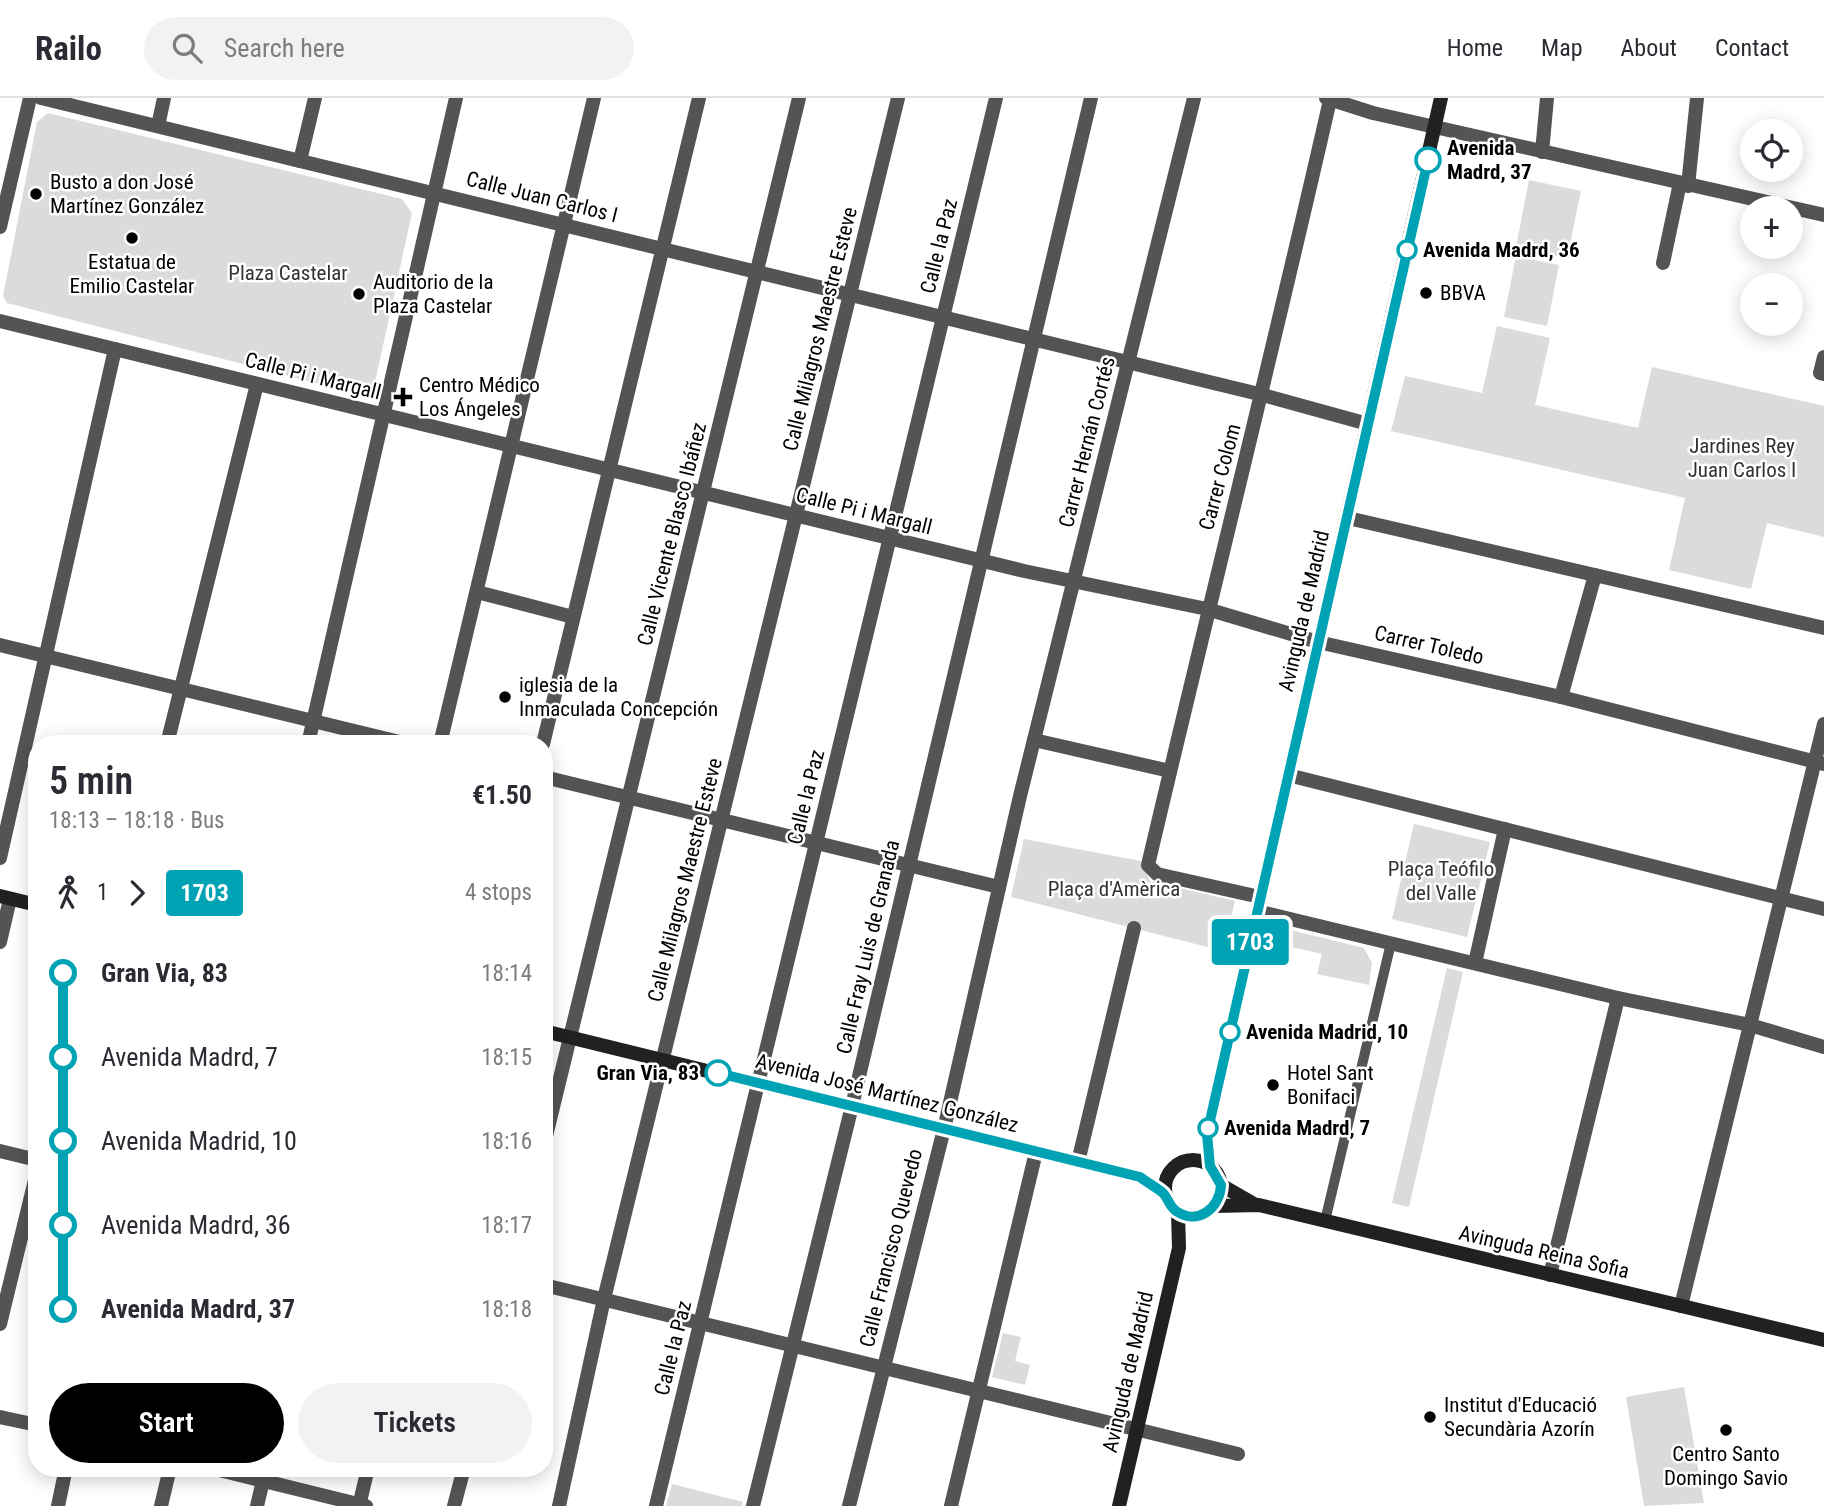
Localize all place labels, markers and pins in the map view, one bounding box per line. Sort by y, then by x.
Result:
place label: Avenida Madrd, 37 [1447,136,1532,184]
marker: Avenida Madrd, 37 [1415,147,1441,173]
place label: Busto a don José Martínez González [50,170,204,218]
marker: Busto a don José Martínez González [28,186,44,202]
marker: Estatua de Emilio Castelar [124,230,140,246]
place label: Avenida Madrd, 36 [1423,238,1580,262]
marker: Avenida Madrd, 36 [1397,240,1417,260]
place label: Estatua de Emilio Castelar [70,250,194,298]
place label: Auditorio de la Plaza Castelar [373,270,493,318]
place label: BBVA [1440,281,1486,305]
marker: BBVA [1418,285,1434,301]
marker: Auditorio de la Plaza Castelar [351,286,367,302]
place label: Centro Médico Los Ángeles [419,373,540,421]
marker: Centro Médico Los Ángeles [393,387,413,407]
place label: iglesia de la Inmaculada Concepción [519,673,718,721]
marker: iglesia de la Inmaculada Concepción [497,689,513,705]
place label: Avenida Madrid, 10 [1246,1020,1408,1044]
marker: Avenida Madrid, 10 [1220,1022,1240,1042]
marker: Gran Via, 83 [705,1060,731,1086]
place label: Gran Via, 83 [596,1061,699,1085]
place label: Hotel Sant Bonifaci [1287,1061,1374,1109]
marker: Hotel Sant Bonifaci [1265,1077,1281,1093]
place label: Avenida Madrd, 7 [1224,1116,1370,1140]
marker: Avenida Madrd, 7 [1198,1118,1218,1138]
place label: Institut d'Educació Secundària Azorín [1444,1393,1597,1441]
marker: Institut d'Educació Secundària Azorín [1422,1409,1438,1425]
marker: Centro Santo Domingo Savio [1718,1422,1734,1438]
place label: Centro Santo Domingo Savio [1664,1442,1788,1490]

